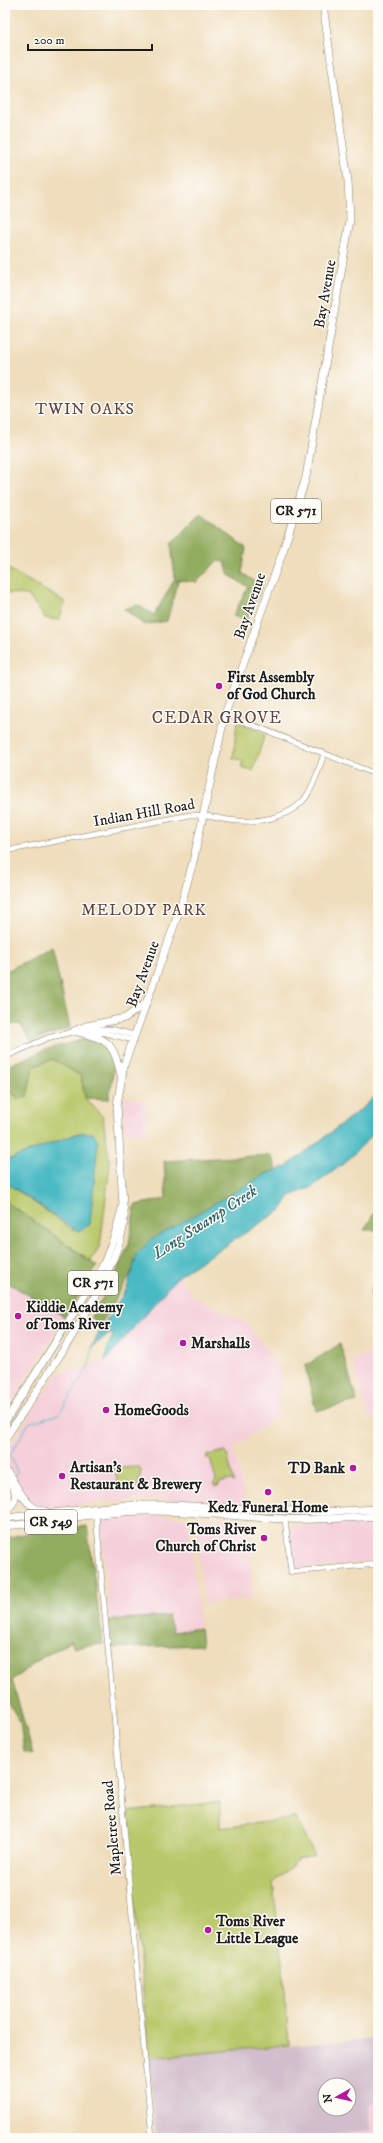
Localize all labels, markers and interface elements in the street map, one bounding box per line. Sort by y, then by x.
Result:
scale bar [28,26,152,52]
text: 200 m [34,33,64,48]
street label: Bay Avenue [310,258,340,330]
district label: TWIN OAKS [35,399,135,419]
road number: CR 571 [271,499,321,523]
street label: Bay Avenue [230,570,270,642]
place label: First Assembly of God Church [227,668,316,704]
marker: First Assembly of God Church [214,681,224,691]
district label: CEDAR GROVE [152,707,282,729]
street label: Indian Hill Road [92,795,197,831]
district label: MELODY PARK [81,900,207,920]
street label: Bay Avenue [122,938,164,1010]
water label: Long Swamp Creek [148,1181,261,1264]
road number: CR 571 [68,1271,118,1295]
place label: Kiddie Academy of Toms River [26,1298,124,1334]
marker: Kiddie Academy of Toms River [13,1311,23,1321]
place label: Marshalls [191,1334,250,1353]
marker: Marshalls [178,1338,188,1348]
place label: HomeGoods [114,1401,189,1420]
marker: HomeGoods [101,1405,111,1415]
place label: Artisan's Restaurant & Brewery [69,1458,203,1494]
place label: TD Bank [287,1459,346,1478]
marker: TD Bank [348,1463,358,1473]
marker: Artisan's Restaurant & Brewery [57,1471,67,1481]
marker: Kedz Funeral Home [263,1487,273,1497]
place label: Kedz Funeral Home [208,1498,329,1517]
road number: CR 549 [25,1510,77,1534]
place label: Toms River Church of Christ [156,1520,256,1556]
marker: Toms River Church of Christ [259,1533,269,1543]
street label: Mapletree Road [98,1779,126,1876]
place label: Toms River Little League [215,1912,299,1948]
marker: Toms River Little League [203,1925,213,1935]
north arrow [317,2077,357,2117]
text: N [321,2093,336,2104]

